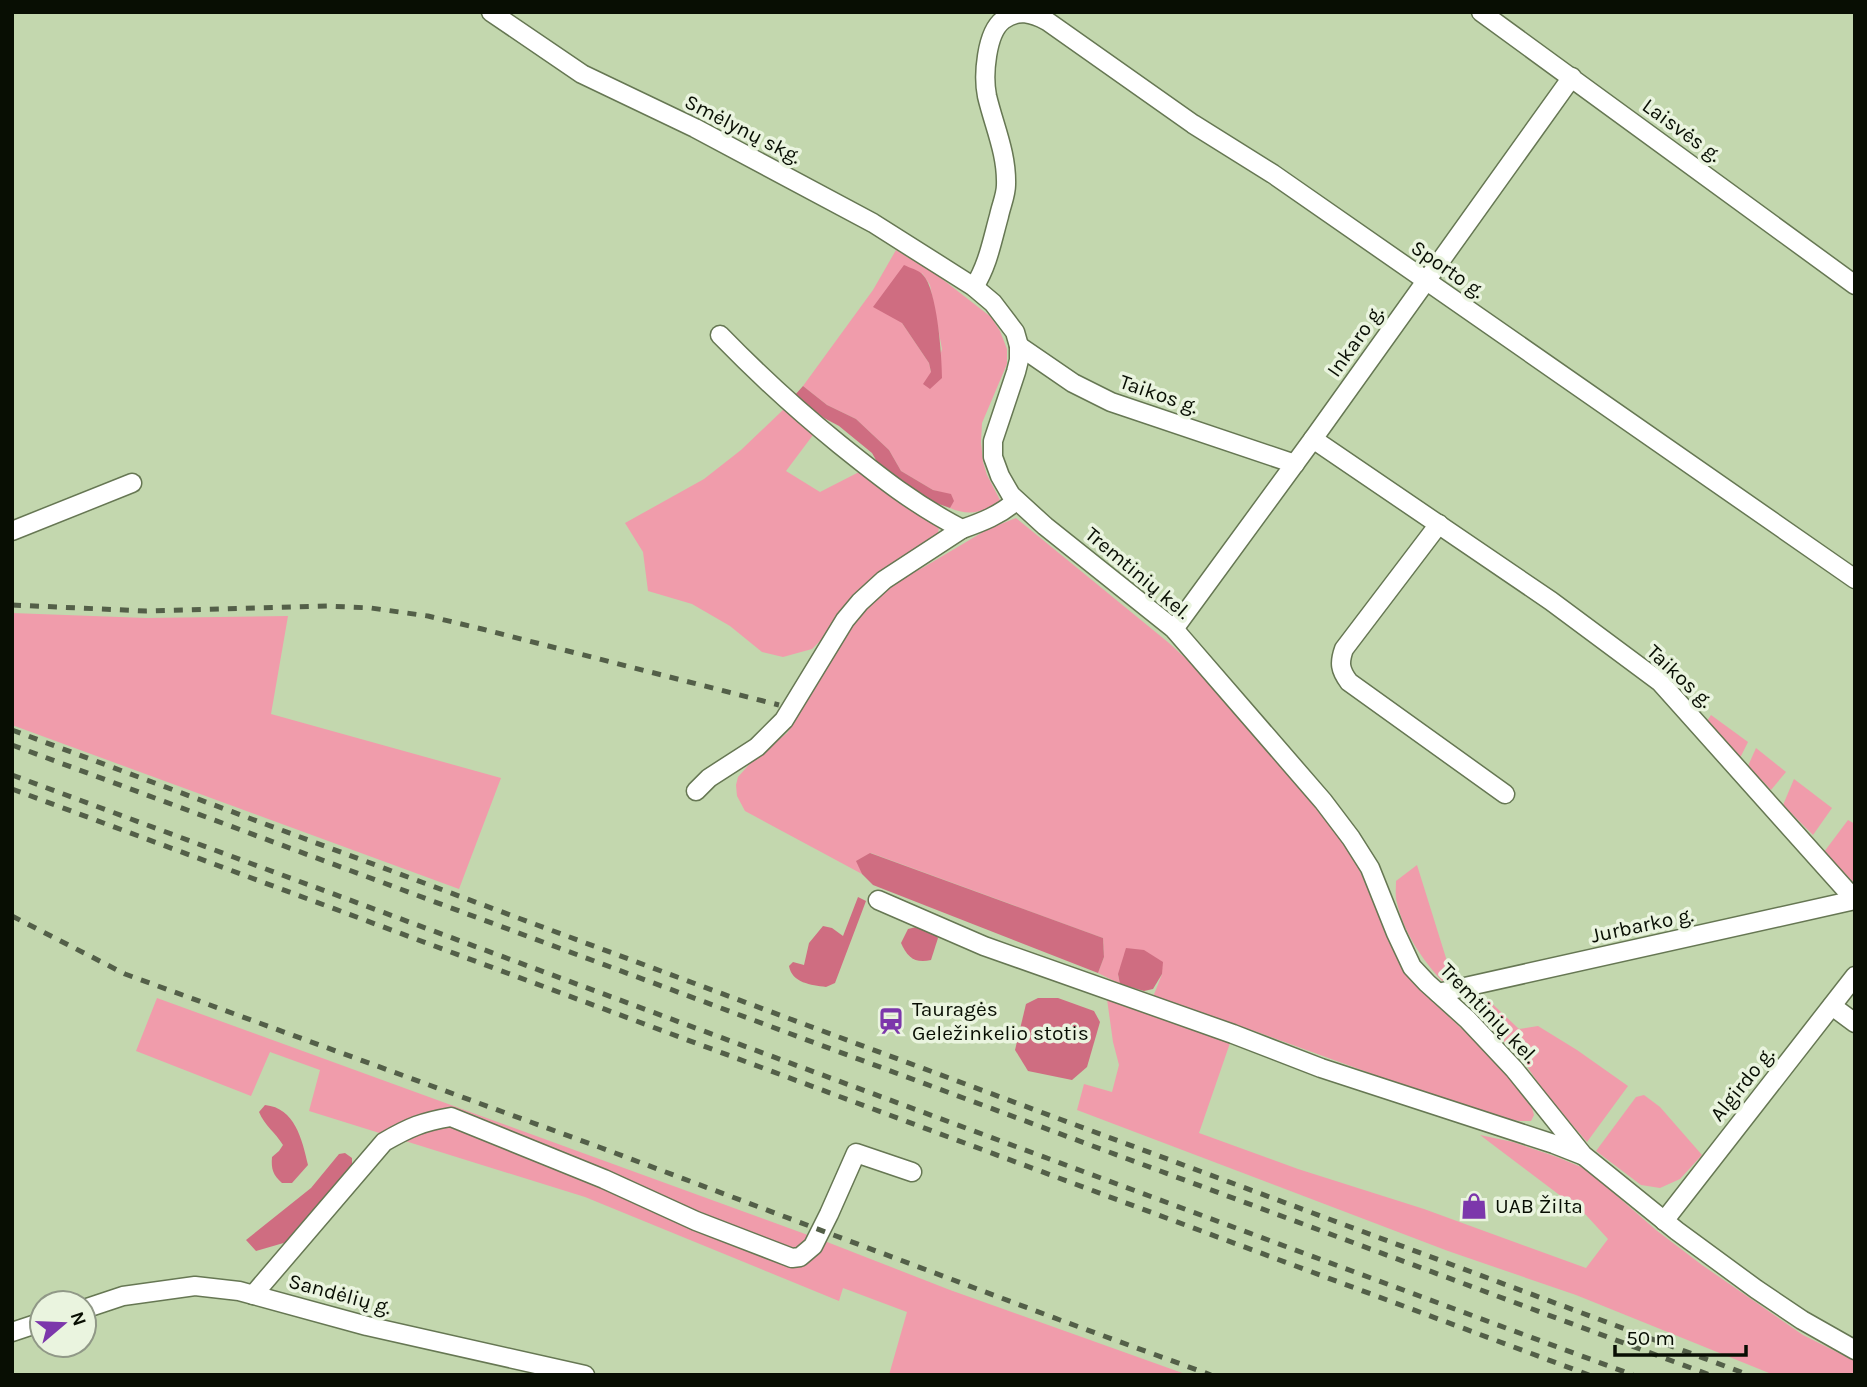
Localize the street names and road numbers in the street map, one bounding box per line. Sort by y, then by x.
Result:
street label: Smėlynų skg. [681,89,806,169]
street label: Laisvės g. [1638,93,1726,167]
street label: Sporto g. [1407,235,1489,303]
street label: Inkaro g. [1322,300,1388,381]
street label: Taikos g. [1117,369,1202,419]
street label: Tremtinių kel. [1080,522,1196,624]
street label: Taikos g. [1642,639,1718,713]
street label: Jurbarko g. [1589,902,1696,948]
street label: Tremtinių kel. [1435,958,1543,1068]
street label: Algirdo g. [1705,1042,1779,1126]
street label: Sandėlių g. [286,1269,394,1319]

